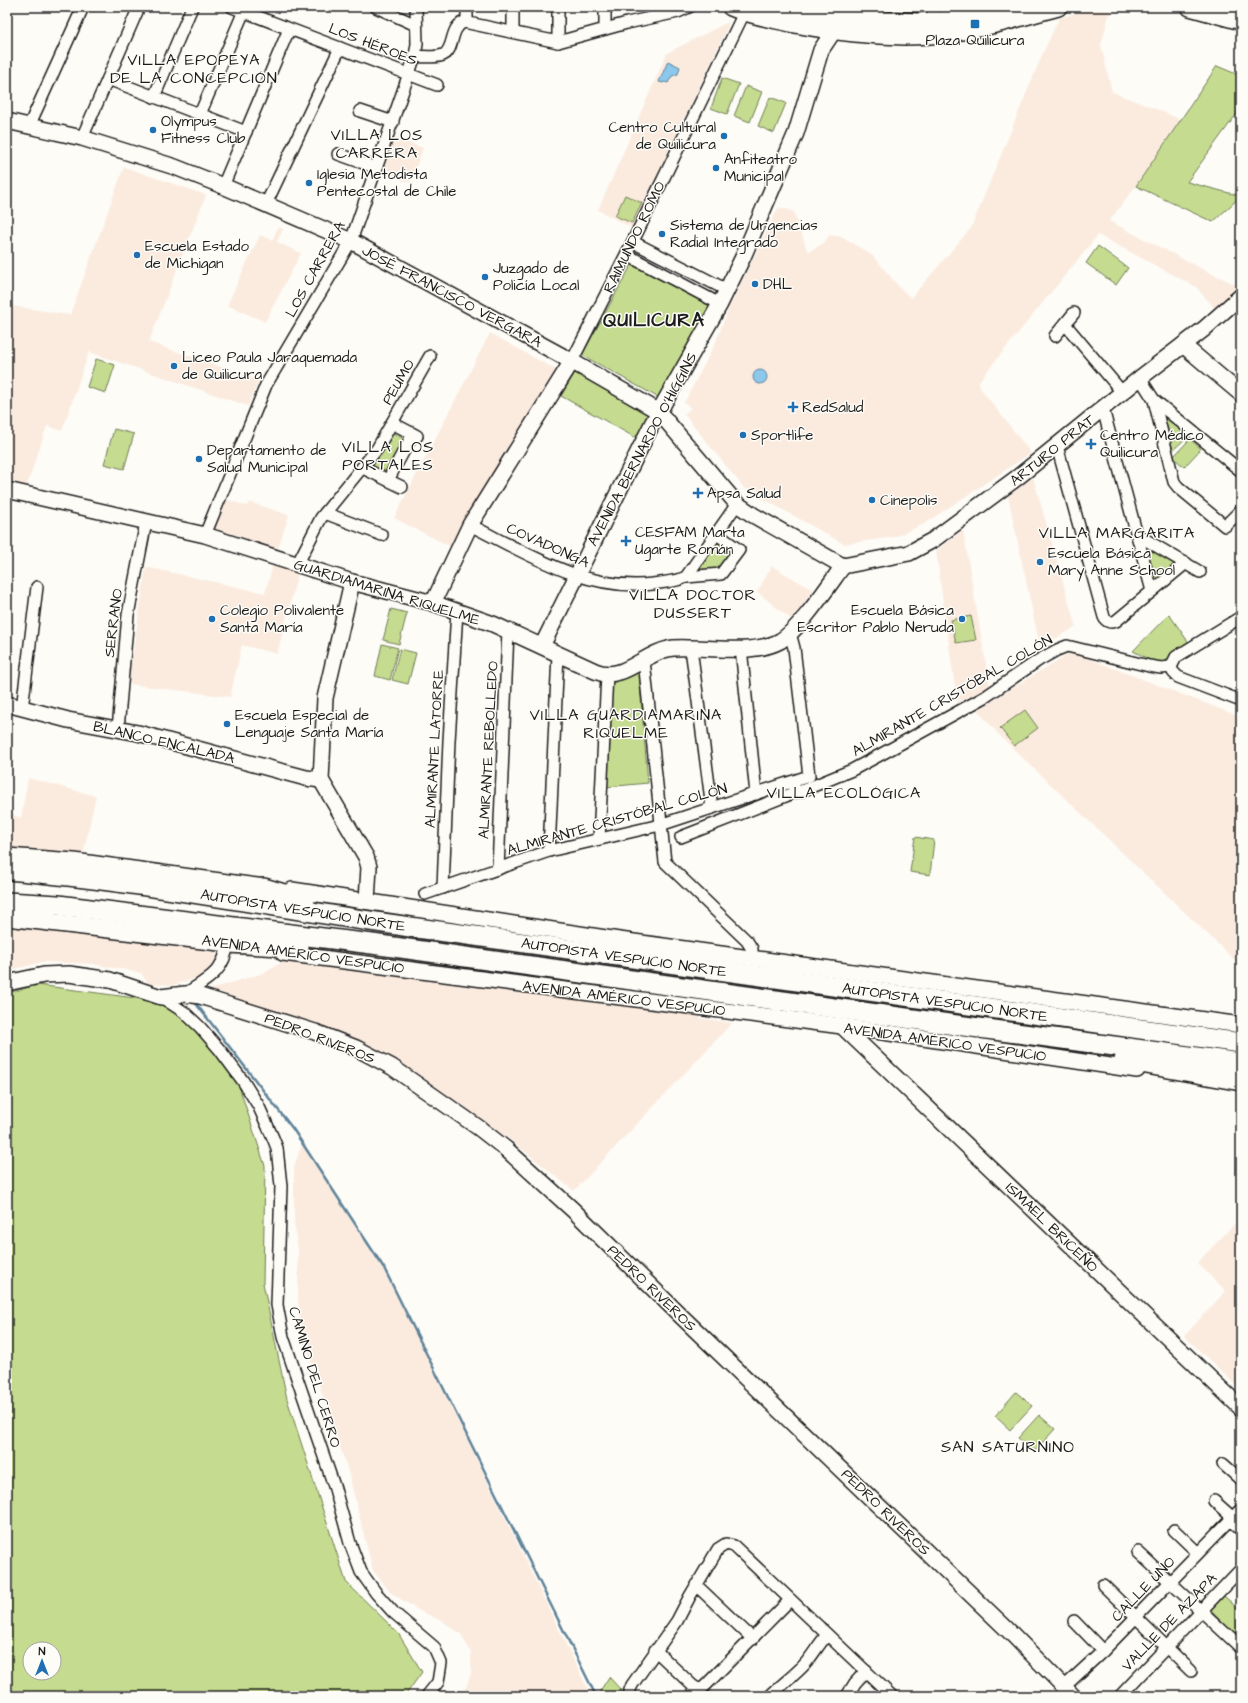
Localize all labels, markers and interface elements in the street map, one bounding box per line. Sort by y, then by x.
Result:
street label: LOS HÉROES [326,18,420,71]
marker: Plaza Quilicura [969,18,981,30]
place label: Plaza Quilicura [926,30,1025,51]
district label: VILLA EPOPEYA DE LA CONCEPCIÓN [110,49,278,89]
place label: Olympus Fitness Club [161,111,246,149]
place label: Centro Cultural de Quilicura [608,117,716,155]
district label: VILLA LOS CARRERA [331,124,423,164]
marker: Olympus Fitness Club [148,125,158,135]
marker: Centro Cultural de Quilicura [719,131,729,141]
place label: Anfiteatro Municipal [724,149,797,187]
marker: Anfiteatro Municipal [711,163,721,173]
place label: Iglesia Metodista Pentecostal de Chile [317,164,456,202]
marker: Iglesia Metodista Pentecostal de Chile [304,178,314,188]
street label: RAIMUNDO ROMO [598,178,671,297]
place label: Sistema de Urgencias Radial Integrado [670,215,818,254]
street label: LOS CARRERA [280,217,351,321]
marker: Sistema de Urgencias Radial Integrado [657,229,667,239]
place label: Escuela Estado de Michigan [145,236,249,275]
street label: JOSÉ FRANCISCO VERGARA [358,240,546,353]
marker: Escuela Estado de Michigan [132,250,142,260]
place label: Juzgado de Policía Local [493,258,579,296]
marker: Juzgado de Policía Local [480,272,490,282]
place label: DHL [763,274,793,295]
marker: DHL [750,279,760,289]
district label: QUILICURA [603,307,705,334]
place label: Liceo Paula Jaraquemada de Quilicura [182,347,357,385]
street label: AVENIDA BERNARDO O'HIGGINS [582,348,703,550]
street label: PEUMO [377,356,420,409]
marker: Liceo Paula Jaraquemada de Quilicura [169,361,179,371]
place label: RedSalud [802,397,864,418]
marker: RedSalud [787,401,799,413]
street label: ARTURO PRAT [1005,409,1100,491]
place label: Sportlife [751,425,813,446]
place label: Centro Médico Quilicura [1100,425,1204,463]
marker: Sportlife [738,430,748,440]
district label: VILLA LOS PORTALES [342,436,434,476]
marker: Centro Médico Quilicura [1085,438,1097,450]
place label: Departamento de Salud Municipal [207,440,326,478]
marker: Departamento de Salud Municipal [194,454,204,464]
place label: Apsa Salud [707,483,781,504]
marker: Apsa Salud [692,487,704,499]
place label: Cinepolis [880,490,938,511]
marker: Cinepolis [867,495,877,505]
street label: COVADONGA [503,518,593,573]
place label: CESFAM Marta Ugarte Román [635,522,745,561]
district label: VILLA MARGARITA [1039,522,1195,544]
marker: CESFAM Marta Ugarte Román [620,535,632,547]
place label: Escuela Básica Mary Anne School [1048,543,1175,582]
street label: GUARDIAMARINA RIQUELME [291,554,482,631]
marker: Escuela Básica Mary Anne School [1035,557,1045,567]
district label: VILLA DOCTOR DUSSERT [629,584,757,624]
street label: SERRANO [99,588,128,659]
place label: Colegio Polivalente Santa María [220,600,344,638]
place label: Escuela Básica Escritor Pablo Neruda [798,600,954,638]
marker: Colegio Polivalente Santa María [207,614,217,624]
marker: Escuela Básica Escritor Pablo Neruda [957,614,967,624]
street label: ALMIRANTE CRISTÓBAL COLÓN [848,629,1056,762]
street label: ALMIRANTE REBOLLEDO [473,660,504,840]
street label: ALMIRANTE LATORRE [420,669,449,829]
district label: VILLA GUARDIAMARINA RIQUELME [530,704,722,744]
place label: Escuela Especial de Lenguaje Santa María [235,705,384,744]
street label: BLANCO ENCALADA [91,716,237,769]
marker: Escuela Especial de Lenguaje Santa María [222,719,232,729]
street label: ALMIRANTE CRISTÓBAL COLÓN [504,778,730,861]
district label: VILLA ECOLÓGICA [767,782,921,804]
street label: AUTOPISTA VESPUCIO NORTE [199,884,407,937]
street label: AVENIDA AMÉRICO VESPUCIO [200,930,406,979]
street label: AUTOPISTA VESPUCIO NORTE [520,933,728,982]
street label: AVENIDA AMÉRICO VESPUCIO [521,976,727,1021]
street label: AUTOPISTA VESPUCIO NORTE [841,978,1049,1027]
street label: PEDRO RIVEROS [262,1008,378,1069]
street label: AVENIDA AMÉRICO VESPUCIO [842,1018,1048,1067]
street label: ISMAEL BRICEÑO [1001,1178,1103,1277]
street label: PEDRO RIVEROS [602,1240,701,1337]
street label: CAMINO DEL CERRO [283,1304,346,1450]
district label: SAN SATURNINO [941,1436,1075,1458]
street label: PEDRO RIVEROS [836,1464,935,1561]
street label: CALLE UNO [1107,1552,1180,1627]
street label: VALLE DE AZAPA [1117,1568,1222,1676]
north arrow [22,1641,62,1681]
text: N [39,1644,46,1659]

